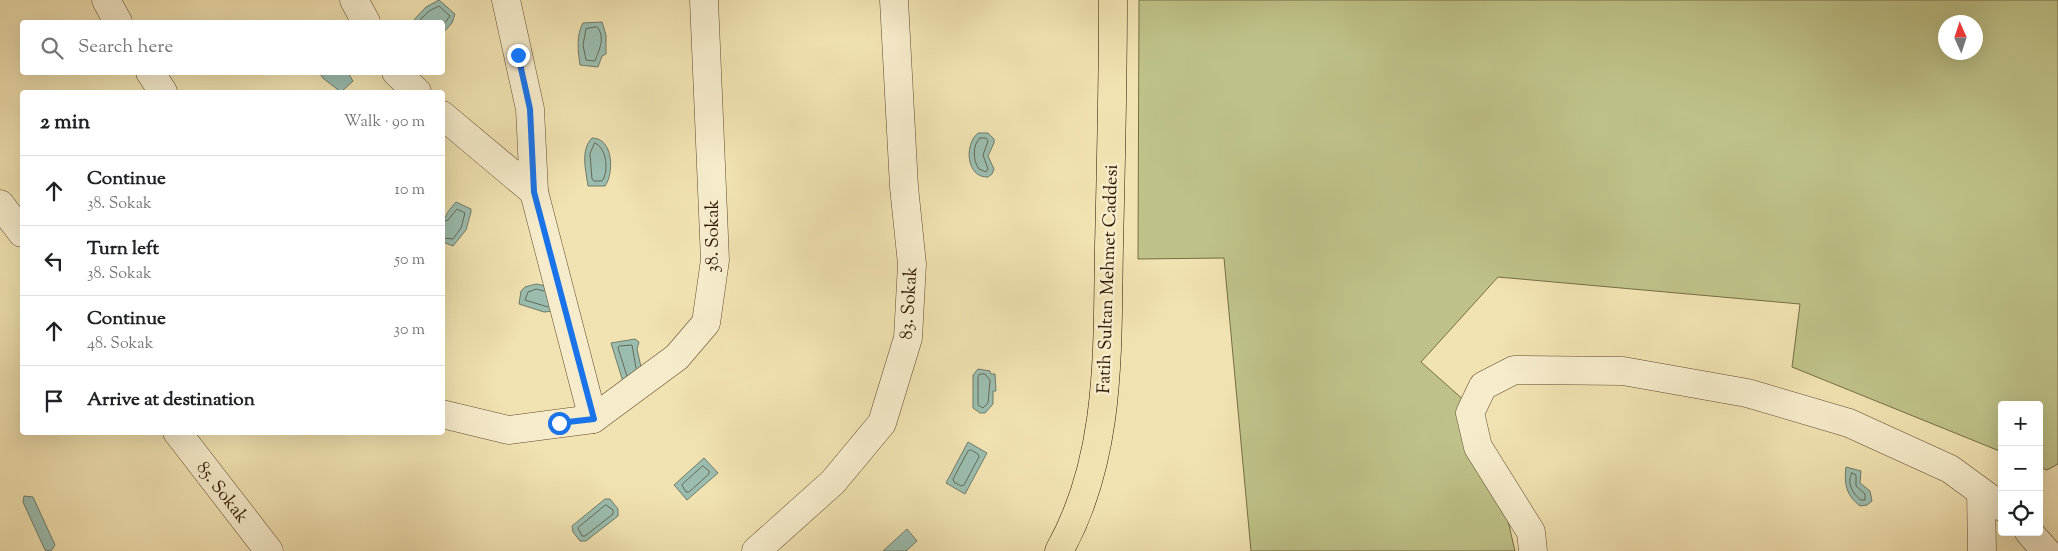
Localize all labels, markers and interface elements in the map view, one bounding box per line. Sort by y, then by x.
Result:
north arrow [1938,15,1983,60]
search box [20,20,445,75]
icon: search [38,34,66,62]
text: Search here [78,34,173,61]
route end [507,44,530,67]
text: 2 min [40,108,90,138]
text: Walk · 90 m [344,111,425,134]
street label: Fatih Sultan Mehmet Caddesi [1092,164,1126,394]
text: Continue [87,166,166,193]
icon: ahead [40,177,68,205]
text: 10 m [395,179,425,202]
text: 38. Sokak [87,193,152,216]
street label: 38. Sokak [701,199,727,272]
text: Turn left [87,236,159,263]
icon: left [40,247,68,275]
text: 50 m [394,249,425,272]
text: 38. Sokak [87,263,152,286]
street label: 83. Sokak [894,266,926,340]
text: Continue [87,306,166,333]
icon: ahead [40,317,68,345]
text: 30 m [394,319,425,342]
text: 48. Sokak [87,333,153,356]
icon: arrive [40,387,68,415]
text: Arrive at destination [87,387,255,414]
map controls [1998,401,2043,536]
button: + [1998,401,2043,446]
route start [548,412,571,435]
button: − [1998,446,2043,491]
street label: 85. Sokak [189,457,254,530]
button: locate [1998,491,2043,536]

